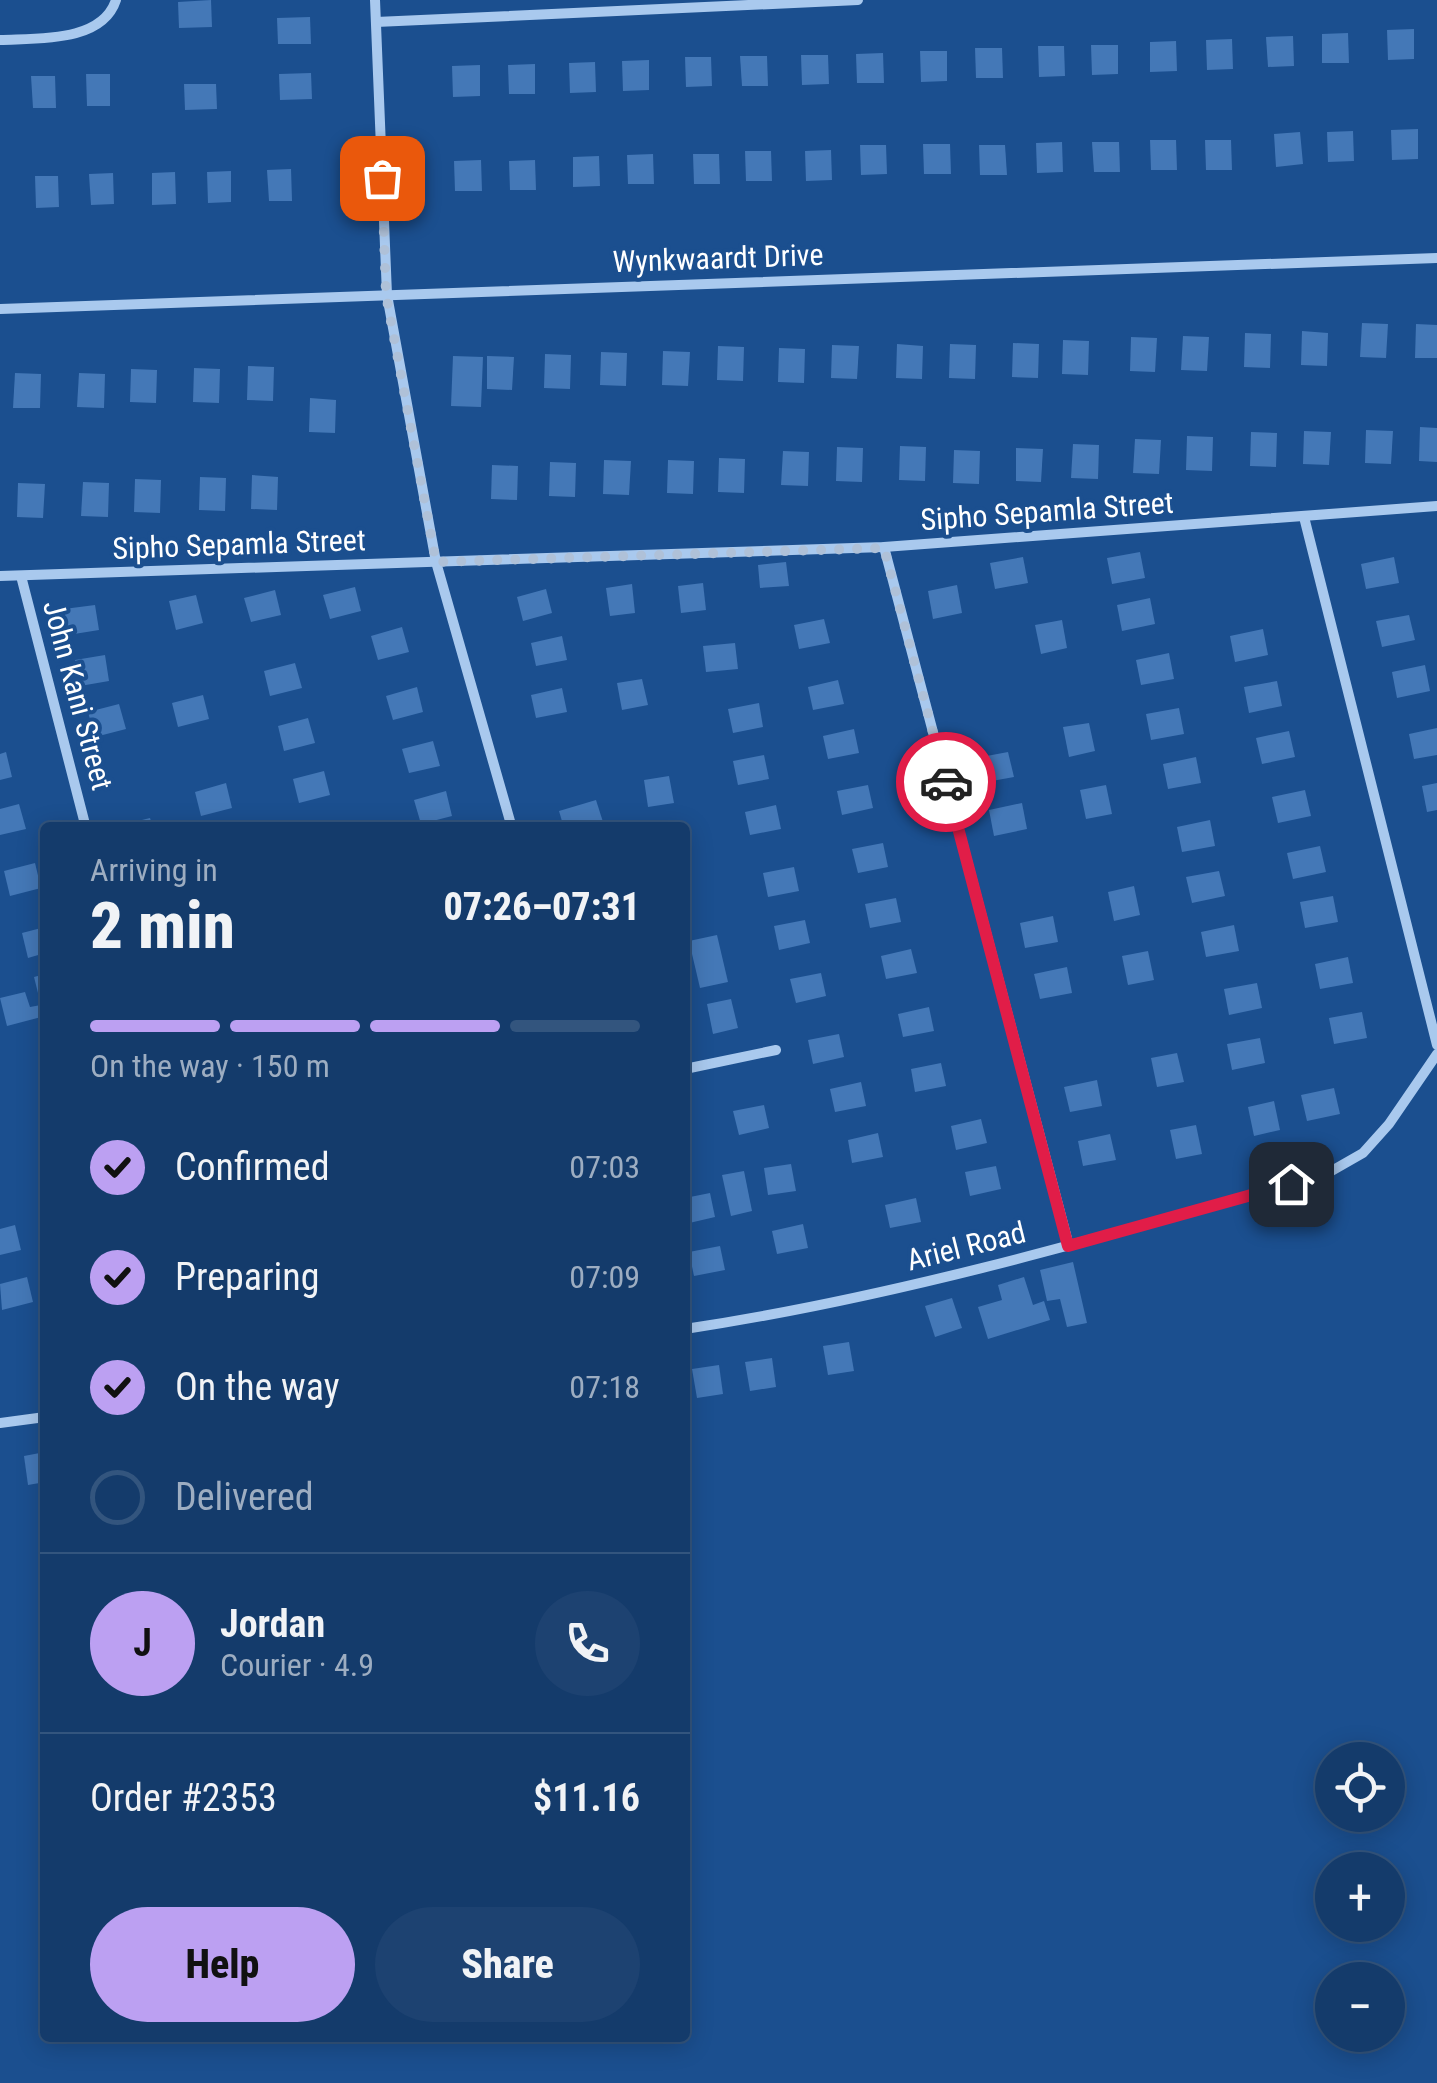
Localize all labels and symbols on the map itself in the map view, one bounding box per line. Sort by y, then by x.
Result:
pin [340,136,425,221]
street label: Wynkwaardt Drive [612,237,824,279]
street label: Sipho Sepamla Street [919,485,1175,537]
street label: Sipho Sepamla Street [112,522,366,566]
street label: John Kani Street [36,596,120,794]
courier [896,732,996,832]
pin [1249,1142,1334,1227]
street label: Ariel Road [903,1214,1029,1278]

